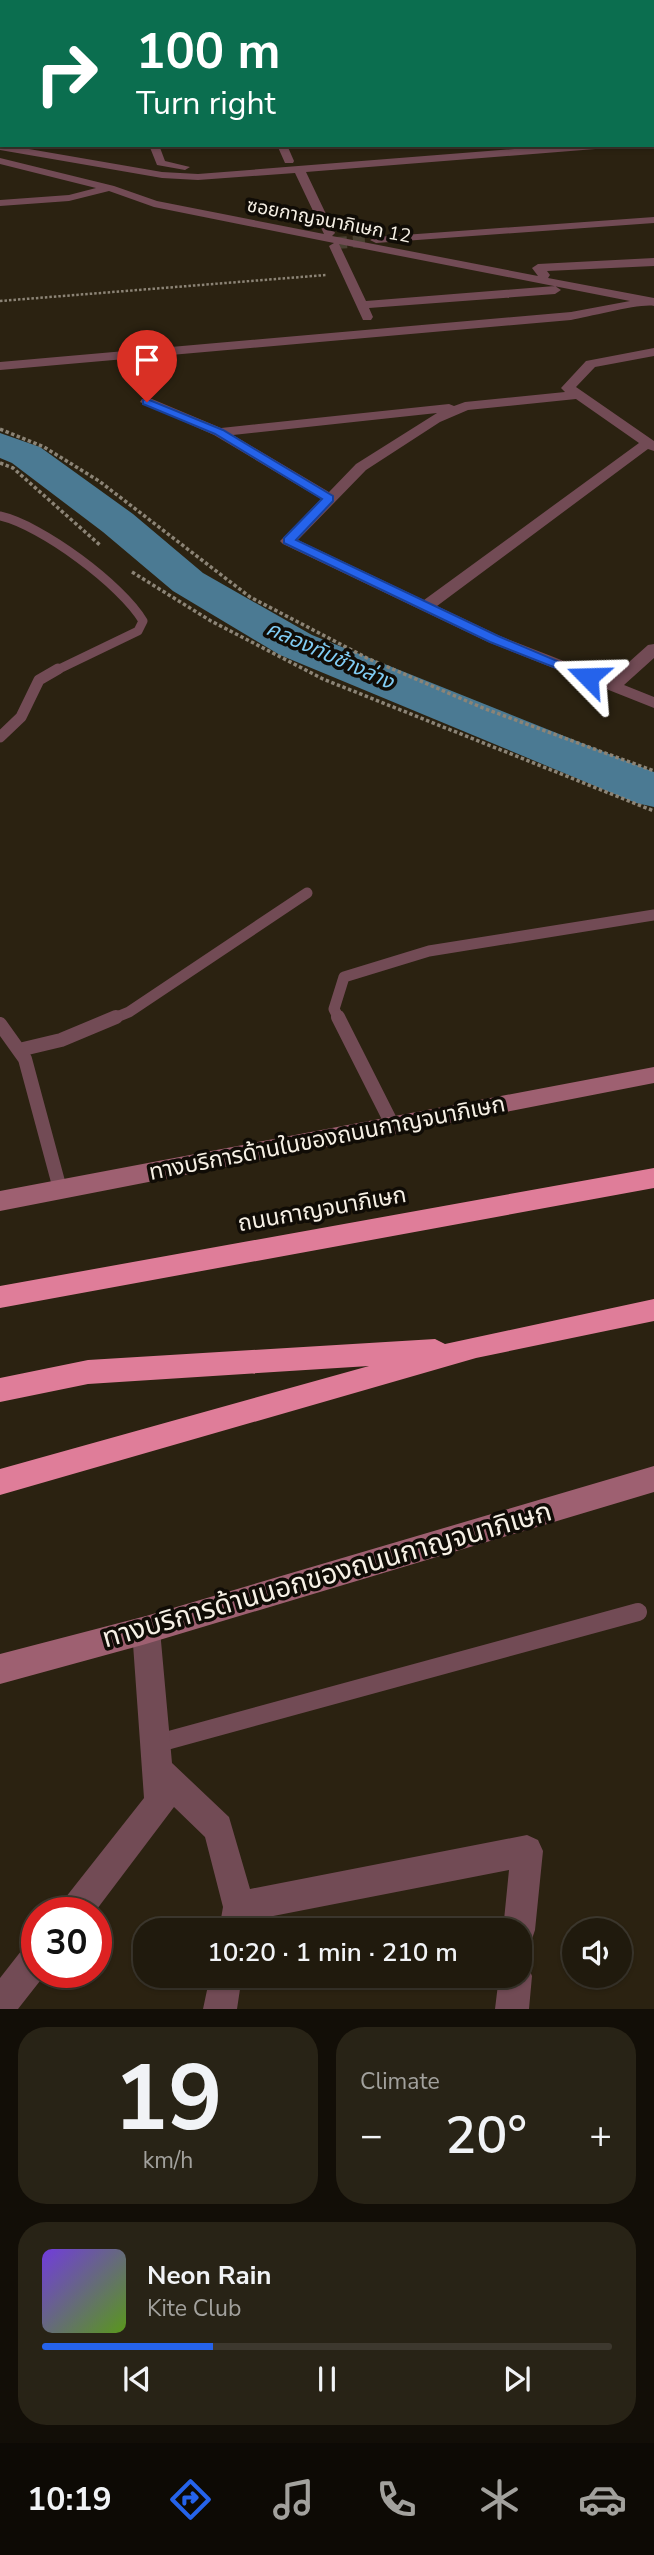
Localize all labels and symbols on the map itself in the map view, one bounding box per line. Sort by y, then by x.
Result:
street label: ซอยกาญจนาภิเษก 12 [245,192,413,250]
pin [117,330,177,402]
water label: คลองทับช้างล่าง [262,614,400,696]
position arrow [551,640,625,714]
street label: ทางบริการด้านในของถนนกาญจนาภิเษก [146,1088,508,1188]
street label: ถนนกาญจนาภิเษก [235,1179,409,1239]
street label: ทางบริการด้านนอกของถนนกาญจนาภิเษก [98,1493,556,1657]
speed limit sign: 30 [21,1897,112,1988]

